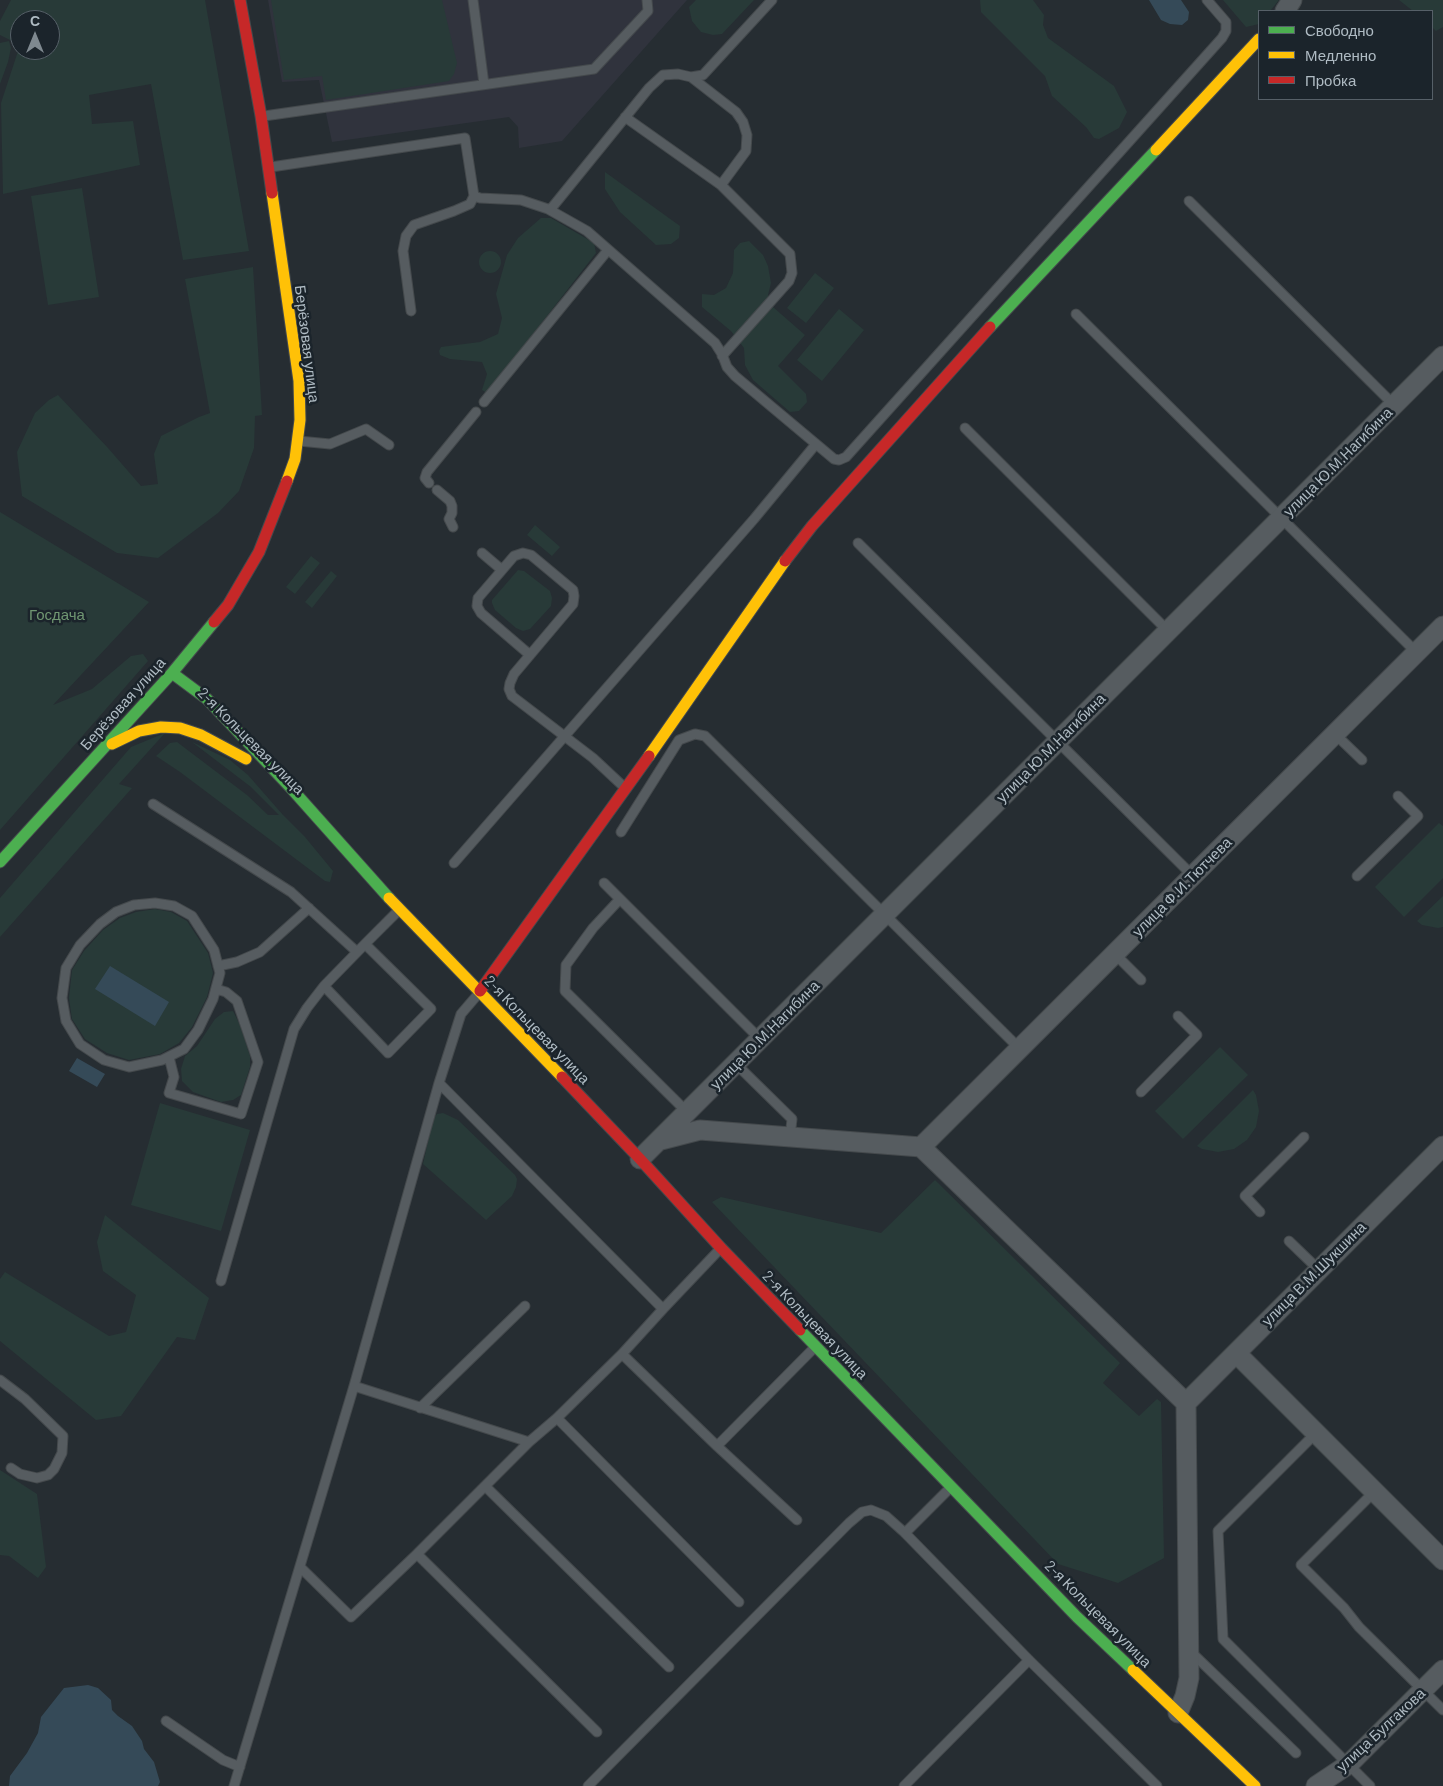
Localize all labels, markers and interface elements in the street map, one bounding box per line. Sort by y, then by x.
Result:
north arrow [10,10,60,60]
legend [1258,10,1433,100]
text: С [30,12,40,29]
text: Свободно [1305,21,1374,39]
text: Медленно [1305,46,1376,64]
text: Пробка [1305,71,1356,89]
street label: Берёзовая улица [291,284,323,404]
street label: улица Ю.М.Нагибина [1280,404,1396,520]
park label: Госдача [29,606,85,624]
street label: Берёзовая улица [77,654,169,754]
street label: 2-я Кольцевая улица [194,684,308,798]
street label: улица Ю.М.Нагибина [993,690,1109,806]
street label: улица Ф.И.Тютчева [1128,833,1236,941]
street label: 2-я Кольцевая улица [481,972,593,1088]
street label: улица Ю.М.Нагибина [707,977,823,1093]
street label: улица В.М.Шукшина [1258,1218,1370,1330]
street label: 2-я Кольцевая улица [759,1267,871,1383]
street label: 2-я Кольцевая улица [1041,1557,1155,1671]
street label: улица Булгакова [1333,1684,1429,1776]

